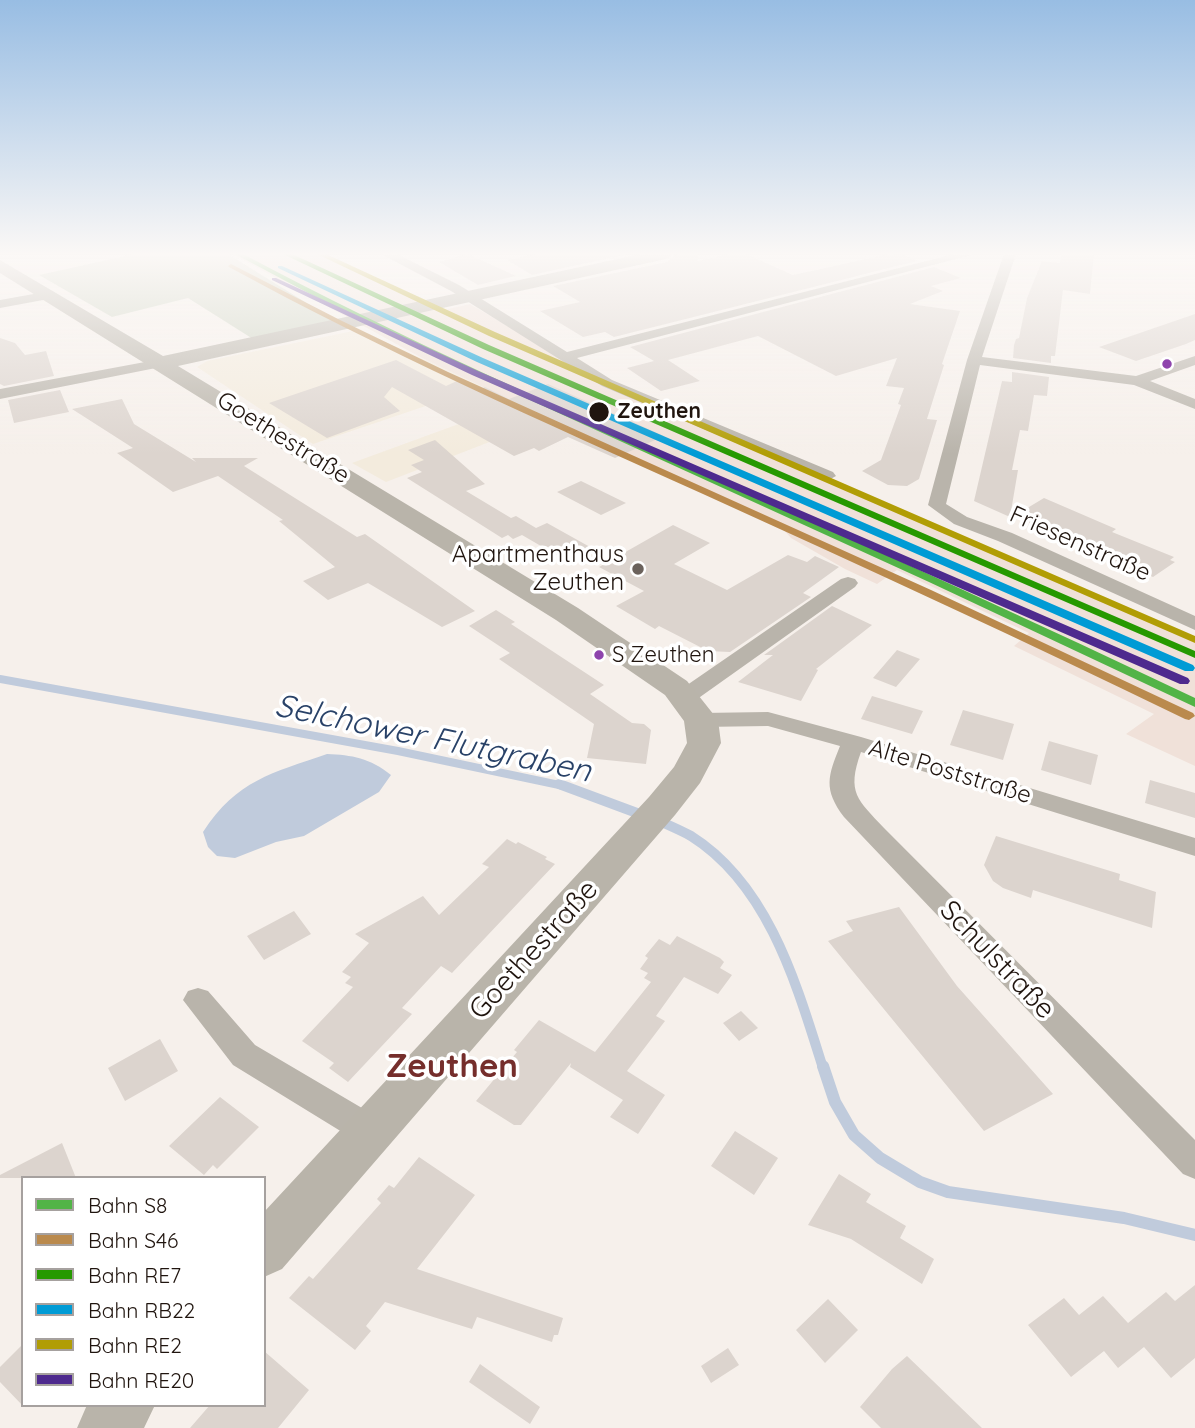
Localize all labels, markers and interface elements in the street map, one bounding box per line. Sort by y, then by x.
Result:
unlabelled marker [1160,357,1174,371]
street label: Goethestraße [211,386,355,490]
place label: Zeuthen [617,399,701,425]
marker: Zeuthen [587,400,611,424]
street label: Friesenstraße [1005,500,1155,588]
place label: Apartmenthaus Zeuthen [452,541,624,597]
marker: Apartmenthaus Zeuthen [630,561,646,577]
place label: S Zeuthen [612,642,714,668]
marker: S Zeuthen [592,648,606,662]
water label: Selchower Flutgraben [272,687,594,791]
street label: Alte Poststraße [865,734,1035,810]
street label: Goethestraße [463,873,605,1027]
street label: Schulstraße [932,894,1062,1026]
district label: Zeuthen [386,1047,518,1087]
legend [21,1176,266,1407]
text: Bahn S8 [88,1192,167,1218]
text: Bahn S46 [88,1227,178,1253]
text: Bahn RE7 [88,1262,181,1288]
text: Bahn RB22 [88,1297,195,1323]
text: Bahn RE2 [88,1332,182,1358]
text: Bahn RE20 [88,1367,194,1393]

